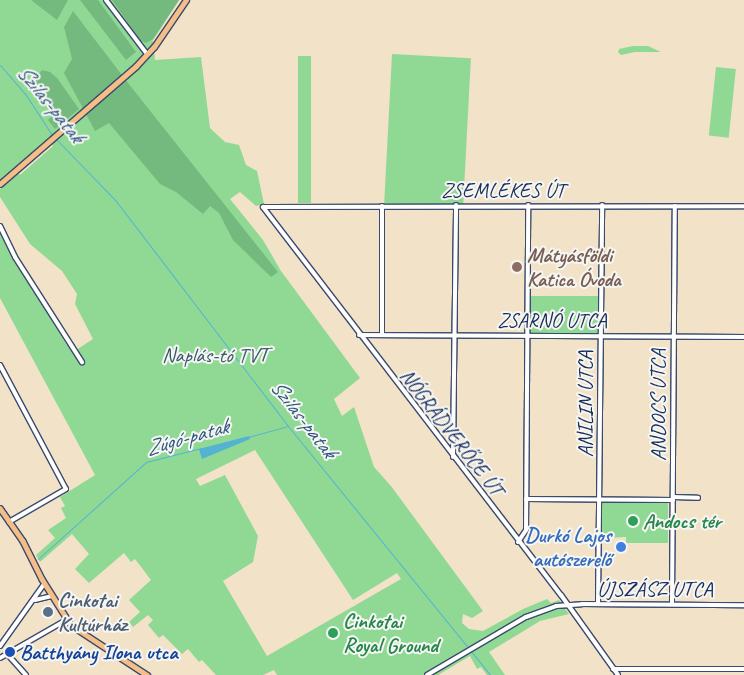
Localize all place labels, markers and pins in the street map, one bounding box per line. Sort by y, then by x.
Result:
place label: Mátyásföldi Katica Óvoda [527,242,621,292]
marker: Mátyásföldi Katica Óvoda [511,261,523,273]
place label: Andocs tér [643,508,721,534]
marker: Andocs tér [627,515,639,527]
place label: Durkó Lajos autószerelő [525,522,611,572]
marker: Durkó Lajos autószerelő [615,541,627,553]
place label: Cinkotai Kultúrház [58,587,127,637]
marker: Cinkotai Kultúrház [42,606,54,618]
place label: Cinkotai Royal Ground [343,608,438,658]
marker: Cinkotai Royal Ground [327,627,339,639]
place label: Batthyány Ilona utca [20,639,177,665]
marker: Batthyány Ilona utca [4,646,16,658]

